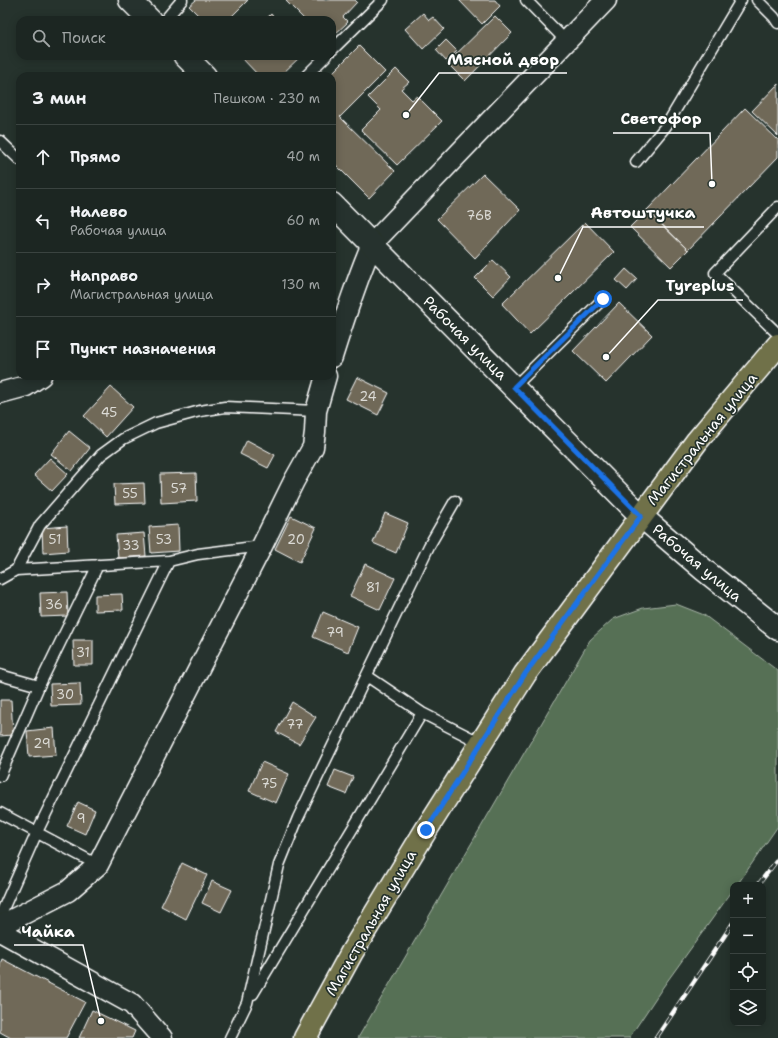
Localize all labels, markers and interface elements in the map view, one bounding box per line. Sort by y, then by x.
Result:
search box [16,16,336,60]
icon: search [30,27,52,49]
text: Поиск [62,28,106,48]
callout: Мясной двор [439,45,567,73]
text: Мясной двор [447,49,559,70]
text: 3 мин [32,87,87,109]
text: Пешком · 230 m [214,90,320,107]
callout: Светофор [613,105,710,133]
text: Светофор [620,108,702,129]
icon: ahead [32,146,54,168]
text: Прямо [70,147,120,167]
text: 40 m [286,148,320,165]
callout: Автоштучка [583,199,704,227]
text: Налево [70,202,128,222]
text: Автоштучка [591,202,695,223]
house number: 76В [466,207,492,224]
icon: left [32,210,54,232]
text: 60 m [287,212,320,229]
text: Рабочая улица [70,222,166,239]
text: Направо [70,266,138,286]
callout: Tyreplus [658,272,743,300]
icon: right [32,274,54,296]
text: Tyreplus [665,275,735,296]
text: 130 m [282,276,320,293]
text: Магистральная улица [70,286,213,303]
route start [594,290,612,308]
street label: Рабочая улица [419,292,512,385]
icon: arrive [32,338,54,360]
text: Пункт назначения [70,339,216,359]
street label: Магистральная улица [642,368,762,509]
house number: 24 [359,388,377,405]
house number: 45 [101,404,117,421]
house number: 57 [171,480,187,497]
house number: 55 [122,485,138,502]
street label: Рабочая улица [648,520,747,607]
house number: 51 [49,531,61,548]
house number: 53 [156,531,172,548]
house number: 20 [287,531,305,548]
house number: 33 [122,537,140,554]
house number: 81 [366,579,380,596]
house number: 36 [45,596,63,613]
house number: 79 [326,624,344,641]
house number: 31 [76,644,90,661]
house number: 30 [56,686,74,703]
house number: 77 [286,716,304,733]
house number: 29 [33,735,51,752]
house number: 75 [261,775,277,792]
house number: 9 [76,810,86,827]
route end [417,821,435,839]
street label: Магистральная улица [321,846,421,999]
map controls [730,882,766,1026]
button: + [730,882,766,918]
callout: Чайка [14,917,83,945]
button: − [730,918,766,954]
text: Чайка [21,921,75,942]
button: locate [730,954,766,990]
button: layers [730,990,766,1026]

